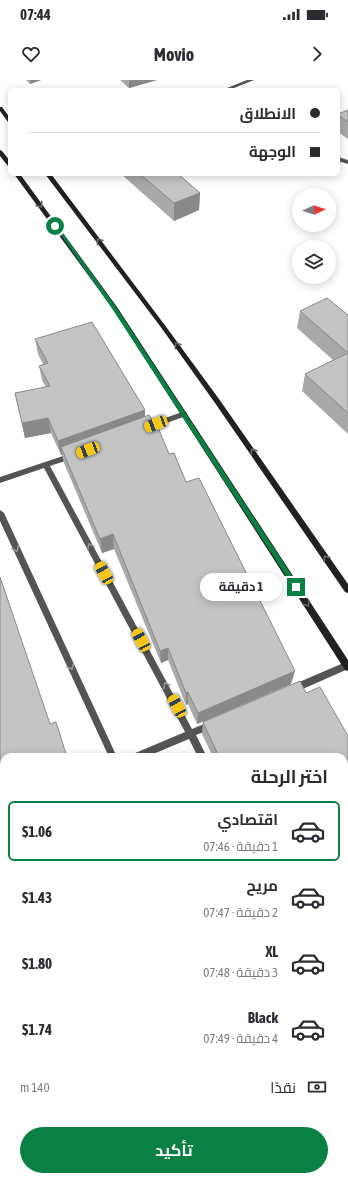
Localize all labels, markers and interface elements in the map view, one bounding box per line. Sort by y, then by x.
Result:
text: 07:44 [20,6,51,23]
icon: heart [20,43,42,65]
icon: forward [306,43,328,65]
text: Movio [154,44,194,65]
text: الانطلاق [240,105,296,122]
text: الوجهة [249,143,296,160]
north arrow [292,188,336,232]
map controls [292,188,336,284]
one-way arrow [35,201,43,208]
route start [46,217,64,235]
one-way arrow [96,238,103,245]
button: layers [292,240,336,284]
one-way arrow [174,342,182,349]
car [143,414,169,434]
car [75,440,101,460]
one-way arrow [250,448,257,455]
one-way arrow [88,543,95,551]
one-way arrow [11,545,19,552]
one-way arrow [323,555,331,562]
car [93,560,115,586]
callout: 1 دقيقة [200,573,282,601]
route end [287,578,305,596]
text: 1 دقيقة [219,579,263,594]
one-way arrow [302,600,310,607]
car [130,627,152,653]
one-way arrow [66,662,74,670]
one-way arrow [163,682,170,690]
car [166,693,188,719]
text: اختر الرحلة [251,766,328,787]
text: اقتصادي [218,811,278,828]
icon: car [290,813,326,849]
text: $1.06 [22,823,52,840]
text: 1 دقيقة · 07:46 [203,839,278,854]
text: مريح [246,877,278,894]
icon: car [290,879,326,915]
text: $1.43 [22,889,52,906]
text: 2 دقيقة · 07:47 [203,905,278,920]
text: XL [265,943,278,960]
icon: car [290,945,326,981]
text: $1.80 [22,955,52,972]
text: 3 دقيقة · 07:48 [203,965,278,980]
text: Black [248,1009,278,1026]
icon: car [290,1011,326,1047]
text: $1.74 [22,1021,52,1038]
text: 4 دقيقة · 07:49 [203,1031,278,1046]
icon: cash [306,1076,328,1098]
text: نقدًا [270,1079,296,1096]
text: 140 m [20,1080,50,1095]
button: تأكيد [20,1127,328,1173]

